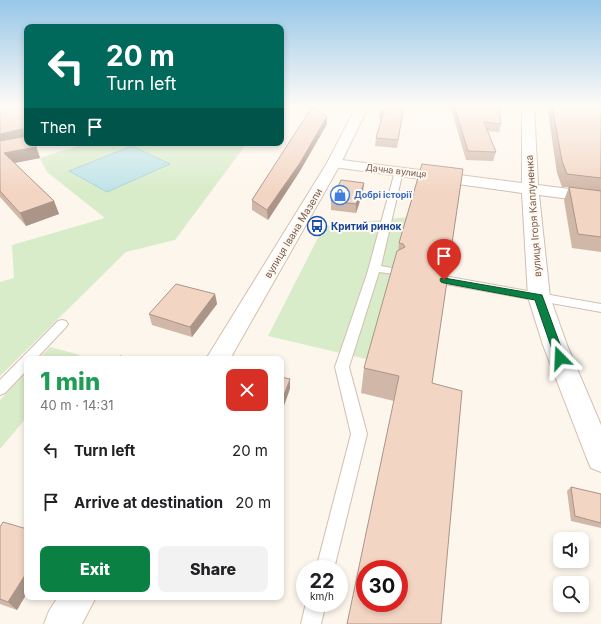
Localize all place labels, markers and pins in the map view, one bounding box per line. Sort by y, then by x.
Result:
shop icon: Добрі історії [329,184,351,206]
place label: Добрі історії [354,189,412,200]
bus stop icon: Критий ринок [306,215,328,237]
place label: Критий ринок [331,220,402,232]
pin [427,239,461,280]

